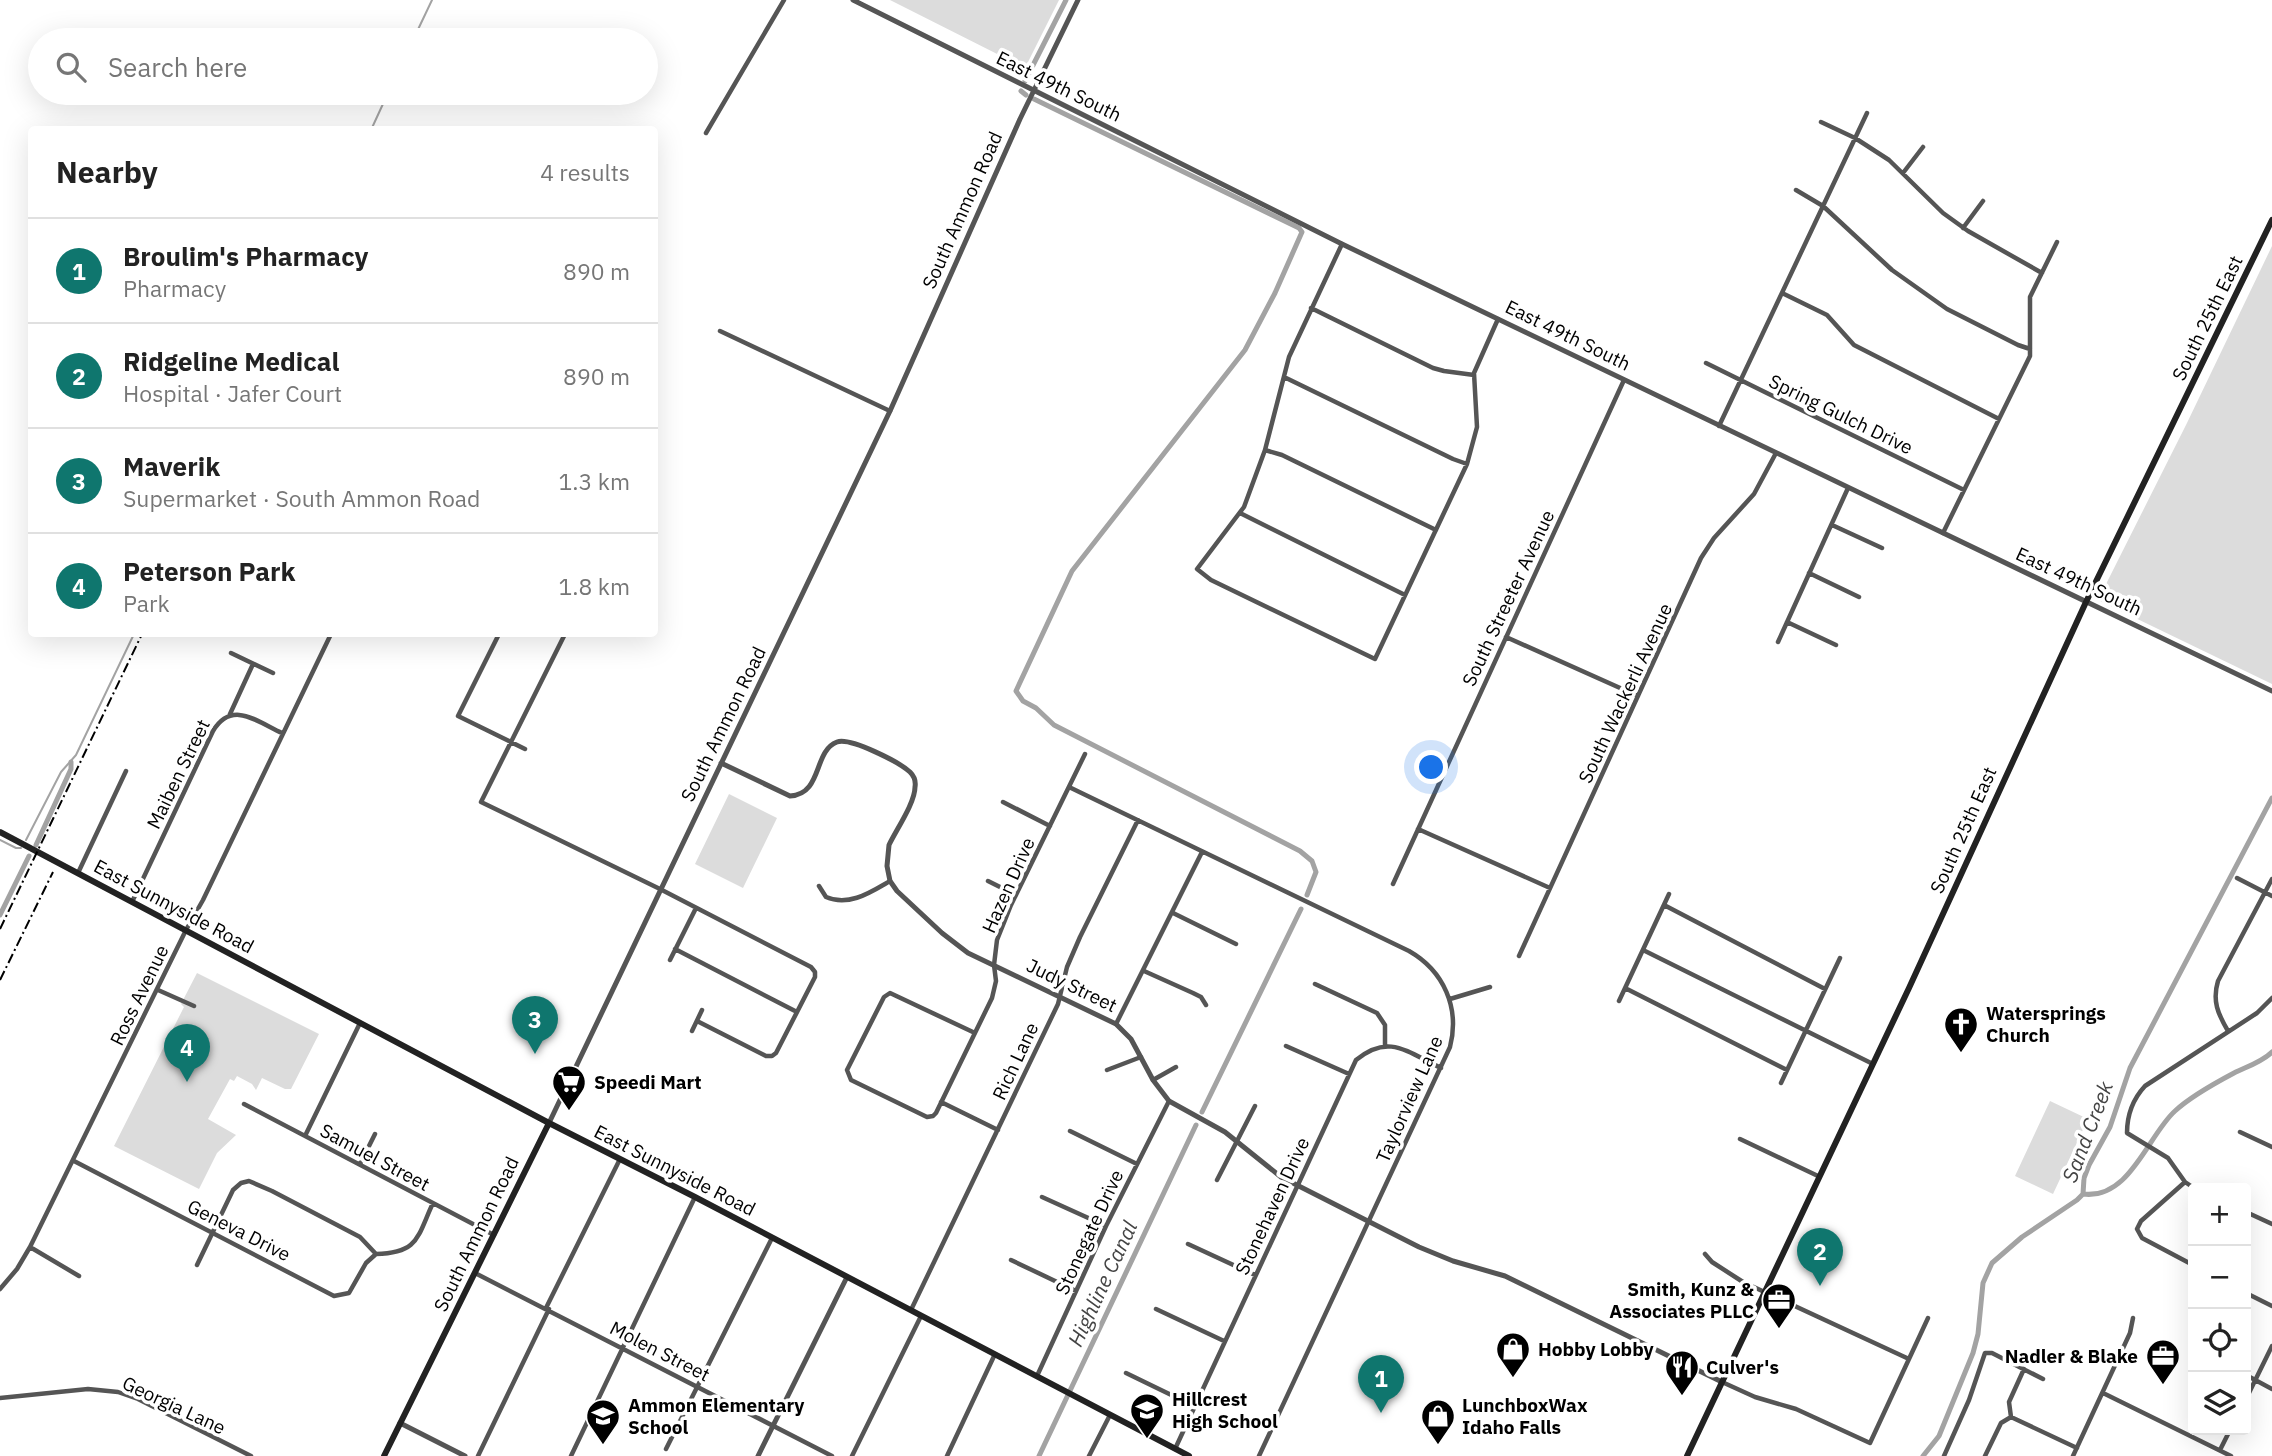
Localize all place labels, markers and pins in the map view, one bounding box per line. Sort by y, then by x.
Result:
pin: 3 [512,996,558,1054]
place label: Watersprings Church [1986,1001,2106,1047]
church icon: Watersprings Church [1942,1005,1980,1054]
pin: 4 [164,1024,210,1082]
supermarket icon: Speedi Mart [550,1063,588,1112]
place label: Speedi Mart [594,1070,702,1094]
pin: 2 [1797,1228,1843,1286]
place label: Smith, Kunz & Associates PLLC [1609,1277,1754,1323]
office icon: Smith, Kunz & Associates PLLC [1760,1281,1798,1330]
shop icon: Hobby Lobby [1494,1330,1532,1379]
place label: Hobby Lobby [1538,1337,1655,1361]
office icon: Nadler & Blake [2144,1337,2182,1386]
place label: Nadler & Blake [2005,1344,2138,1368]
restaurant icon: Culver's [1663,1348,1701,1397]
pin: 1 [1358,1355,1404,1413]
place label: Culver's [1706,1355,1779,1379]
place label: Hillcrest High School [1172,1387,1278,1433]
school or university icon: Hillcrest High School [1128,1391,1166,1440]
place label: Ammon Elementary School [628,1393,805,1439]
place label: LunchboxWax Idaho Falls [1462,1393,1588,1439]
school or university icon: Ammon Elementary School [584,1397,622,1446]
shop icon: LunchboxWax Idaho Falls [1419,1397,1457,1446]

